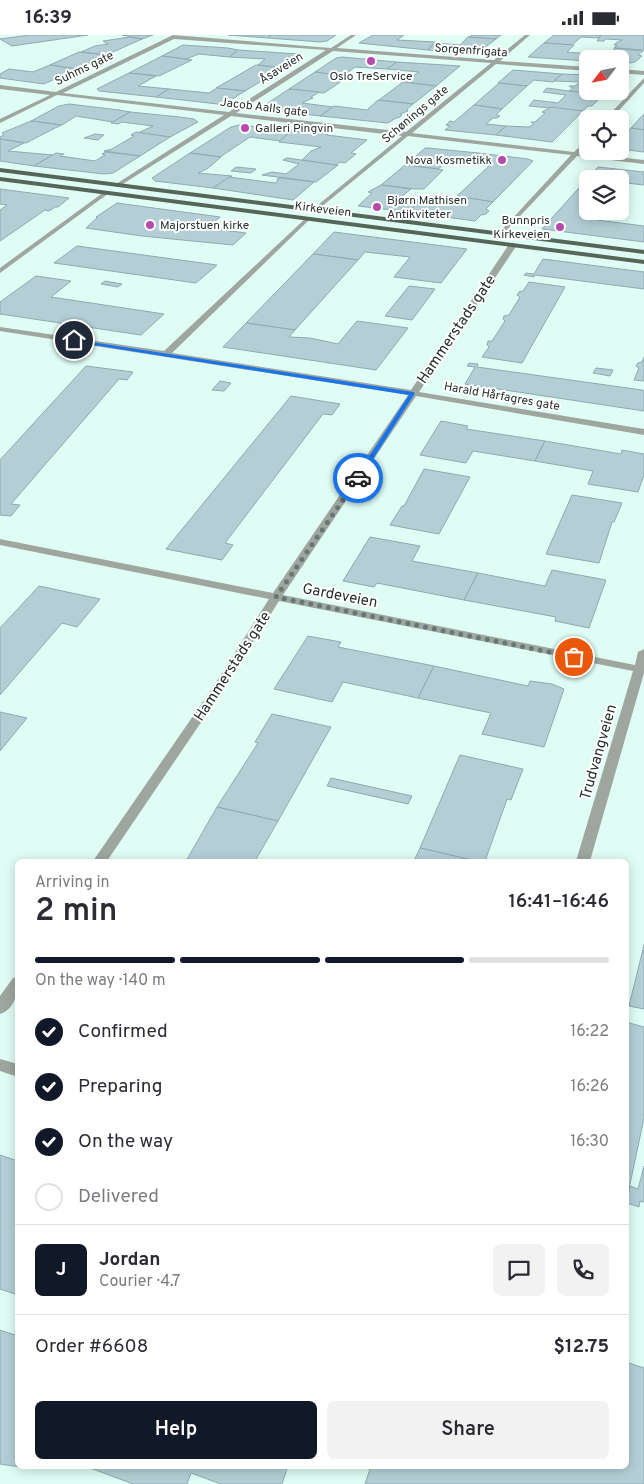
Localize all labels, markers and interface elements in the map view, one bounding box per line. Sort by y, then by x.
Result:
text: 16:39 [25,6,72,30]
street label: Sorgenfrigata [434,40,508,62]
street label: Suhms gate [52,48,116,90]
street label: Åsaveien [257,49,306,89]
north arrow [579,50,629,100]
map controls [579,50,629,220]
marker: Oslo TreService [365,55,377,67]
place label: Oslo TreService [329,69,413,85]
street label: Schønings gate [379,82,452,147]
street label: Jacob Aalls gate [219,95,308,121]
button: locate [579,110,629,160]
place label: Galleri Pingvin [255,121,333,137]
marker: Galleri Pingvin [239,122,251,134]
place label: Nova Kosmetikk [405,153,492,169]
marker: Nova Kosmetikk [496,154,508,166]
button: layers [579,170,629,220]
place label: Bjørn Mathisen Antikviteter [387,193,467,223]
street label: Kirkeveien [294,199,352,221]
marker: Bjørn Mathisen Antikviteter [371,201,383,213]
place label: Bunnpris Kirkeveien [493,213,550,243]
place label: Majorstuen kirke [160,218,249,234]
marker: Majorstuen kirke [144,219,156,231]
marker: Bunnpris Kirkeveien [554,221,566,233]
street label: Hammerstads gate [414,272,501,388]
pin [53,319,95,361]
icon: home [60,326,88,354]
street label: Harald Hårfagres gate [443,379,561,415]
courier [333,453,383,503]
icon: car [344,464,372,492]
street label: Gardeveien [300,580,379,613]
street label: Hammerstads gate [191,608,276,725]
pin [553,636,595,678]
icon: bag [560,643,588,671]
street label: Trudvangveien [577,702,622,803]
text: Arriving in [35,873,110,893]
text: 16:41–16:46 [508,890,609,914]
text: 2 min [35,892,117,932]
text: On the way · 140 m [35,971,166,991]
icon: check [35,1018,63,1046]
text: Confirmed [78,1020,168,1044]
text: 16:22 [570,1022,609,1042]
icon: check [35,1073,63,1101]
text: Preparing [78,1075,162,1099]
text: 16:26 [571,1077,609,1097]
icon: check [35,1128,63,1156]
text: On the way [78,1130,173,1154]
text: 16:30 [570,1132,609,1152]
text: Delivered [78,1185,159,1209]
button: chat [493,1244,545,1296]
button: phone [557,1244,609,1296]
text: Jordan [99,1248,161,1272]
text: J [56,1258,66,1282]
text: Courier · 4.7 [99,1272,180,1292]
text: Order #6608 [35,1335,148,1359]
text: $12.75 [554,1335,609,1359]
button: Help [35,1401,317,1459]
button: Share [327,1401,609,1459]

